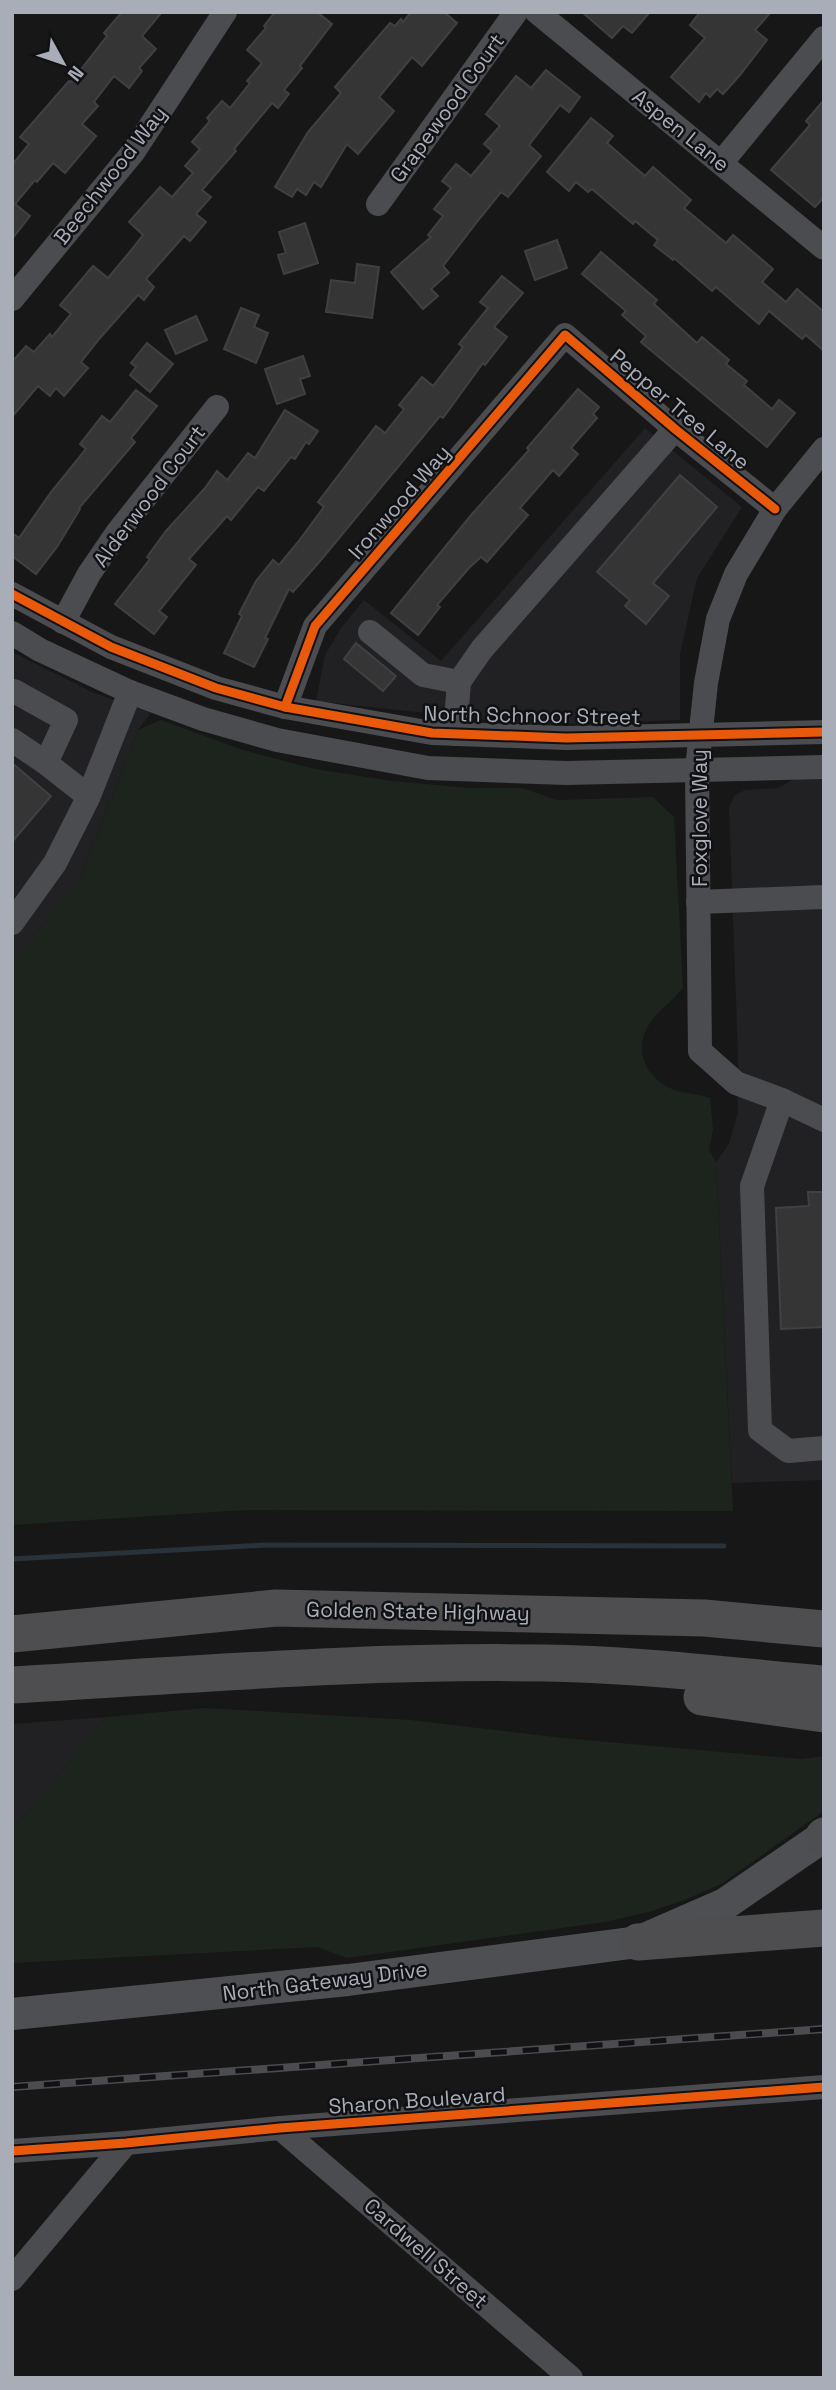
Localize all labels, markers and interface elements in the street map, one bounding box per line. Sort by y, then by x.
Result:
north arrow [28,28,98,98]
street label: Grapewood Court [384,28,510,188]
text: N [62,61,89,87]
street label: Aspen Lane [627,83,735,177]
street label: Beechwood Way [48,100,172,250]
street label: Pepper Tree Lane [605,343,755,475]
street label: Alderwood Court [87,420,211,572]
street label: Ironwood Way [342,439,456,565]
street label: North Schnoor Street [423,700,641,730]
street label: Foxglove Way [686,749,713,887]
street label: Golden State Highway [306,1596,530,1626]
street label: North Gateway Drive [221,1955,429,2007]
street label: Sharon Boulevard [327,2080,507,2120]
street label: Cardwell Street [358,2192,494,2314]

